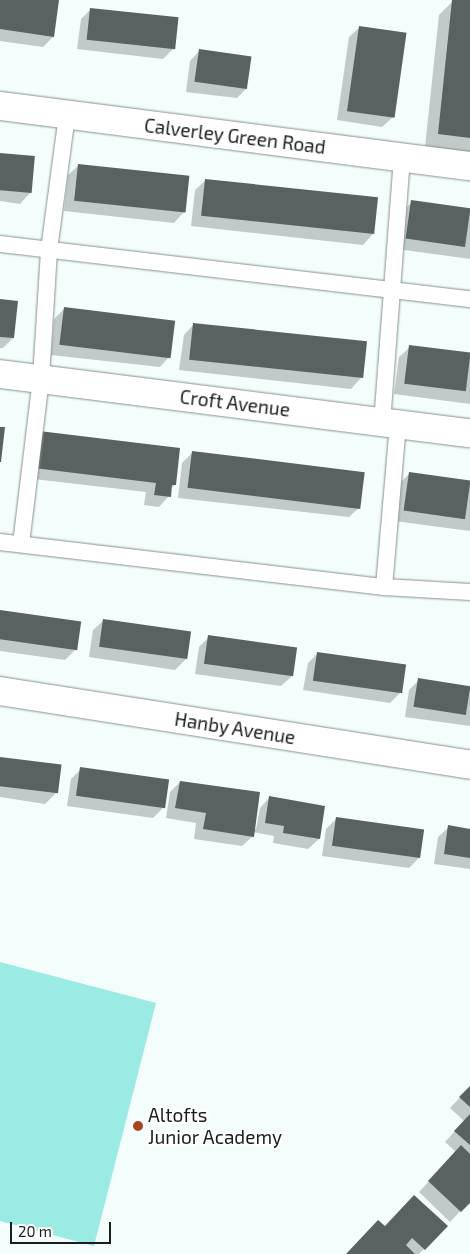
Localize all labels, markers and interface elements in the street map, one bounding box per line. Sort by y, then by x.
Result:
street label: Calverley Green Road [143,114,327,158]
street label: Croft Avenue [178,385,292,421]
street label: Hanby Avenue [173,707,297,749]
place label: Altofts Junior Academy [148,1104,283,1148]
marker: Altofts Junior Academy [132,1120,144,1132]
scale bar [12,1212,114,1244]
text: 20 m [18,1222,52,1240]

